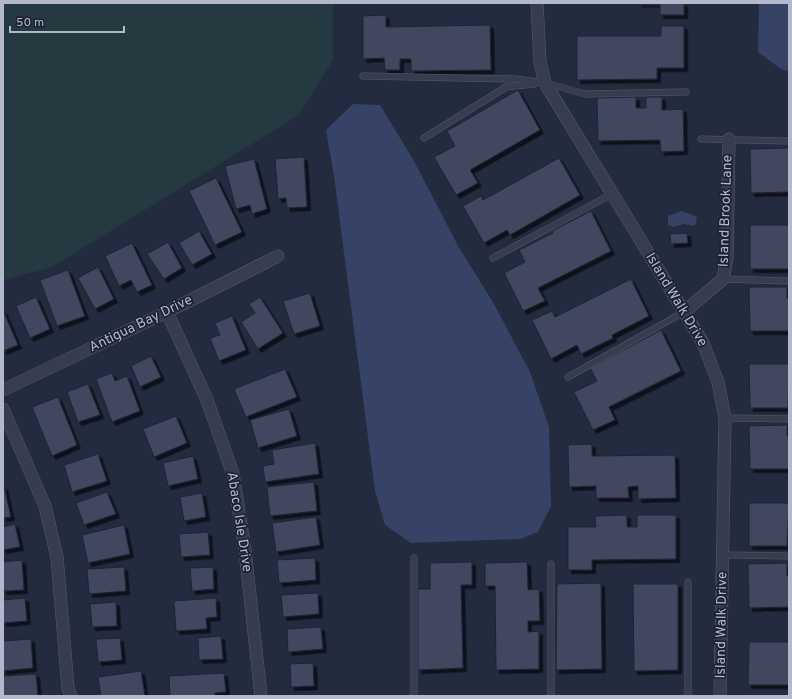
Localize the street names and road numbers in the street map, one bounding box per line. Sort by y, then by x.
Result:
street label: Island Brook Lane [716,154,736,268]
street label: Island Walk Drive [641,250,711,350]
street label: Antigua Bay Drive [87,292,195,356]
street label: Abaco Isle Drive [223,471,255,573]
street label: Island Walk Drive [713,571,731,679]

